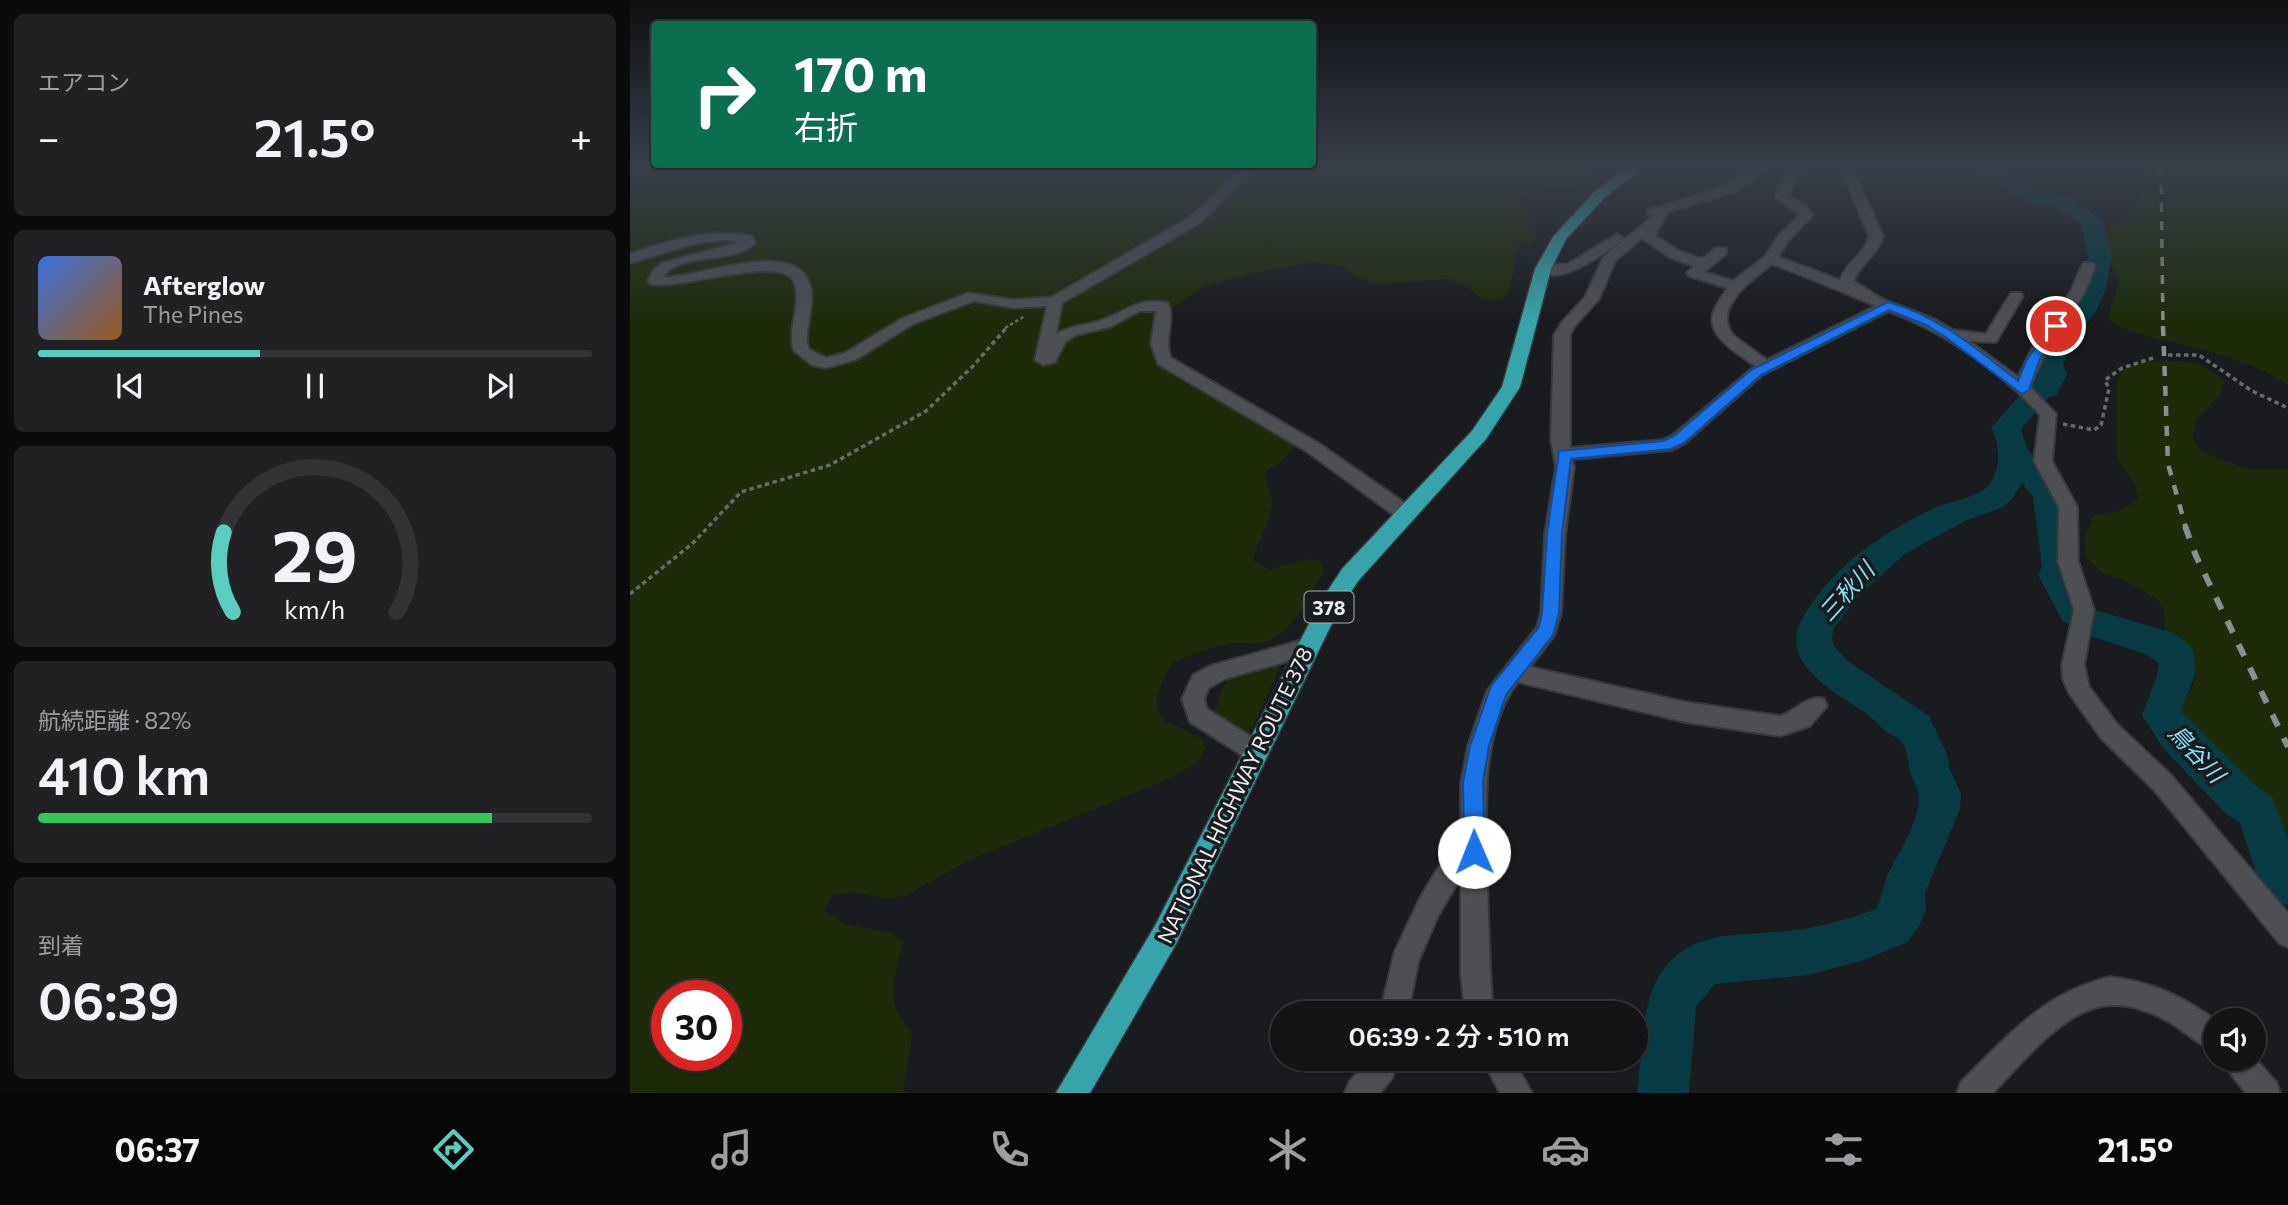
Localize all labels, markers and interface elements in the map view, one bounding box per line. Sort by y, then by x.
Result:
text: 170 m [794,42,927,102]
icon: right [679,49,770,140]
text: エアコン [38,68,130,96]
text: 21.5° [254,104,375,168]
text: 右折 [794,106,858,146]
text: − [38,113,60,160]
text: + [570,113,592,160]
text: Afterglow [143,269,265,300]
pin [2026,296,2086,356]
text: The Pines [143,300,244,328]
icon: arrive [2037,307,2075,345]
icon: previous [111,367,149,405]
icon: pause [296,367,334,405]
icon: next [481,367,519,405]
text: 29 [272,509,358,598]
water label: 三秋川 [1813,554,1881,626]
road number: 378 [1304,592,1354,622]
text: km/h [285,594,345,624]
street label: NATIONAL HIGHWAY ROUTE 378 [1151,643,1317,947]
text: 航続距離 · 82% [38,706,191,734]
water label: 鳥谷川 [2163,718,2233,790]
text: 410 km [38,742,210,806]
position arrow [1437,815,1511,889]
text: 到着 [38,931,84,959]
text: 06:39 [38,967,180,1031]
speed limit sign: 30 [651,980,742,1071]
map controls [2203,1008,2266,1071]
button: sound [2203,1008,2266,1071]
text: 06:39 · 2 分 · 510 m [1349,1020,1569,1051]
icon: directions [429,1125,478,1174]
icon: music [707,1125,756,1174]
icon: phone [985,1125,1034,1174]
icon: climate [1263,1125,1312,1174]
icon: car [1541,1125,1590,1174]
icon: filters [1819,1125,1868,1174]
text: 06:37 [115,1129,200,1169]
text: 21.5° [2097,1129,2173,1169]

